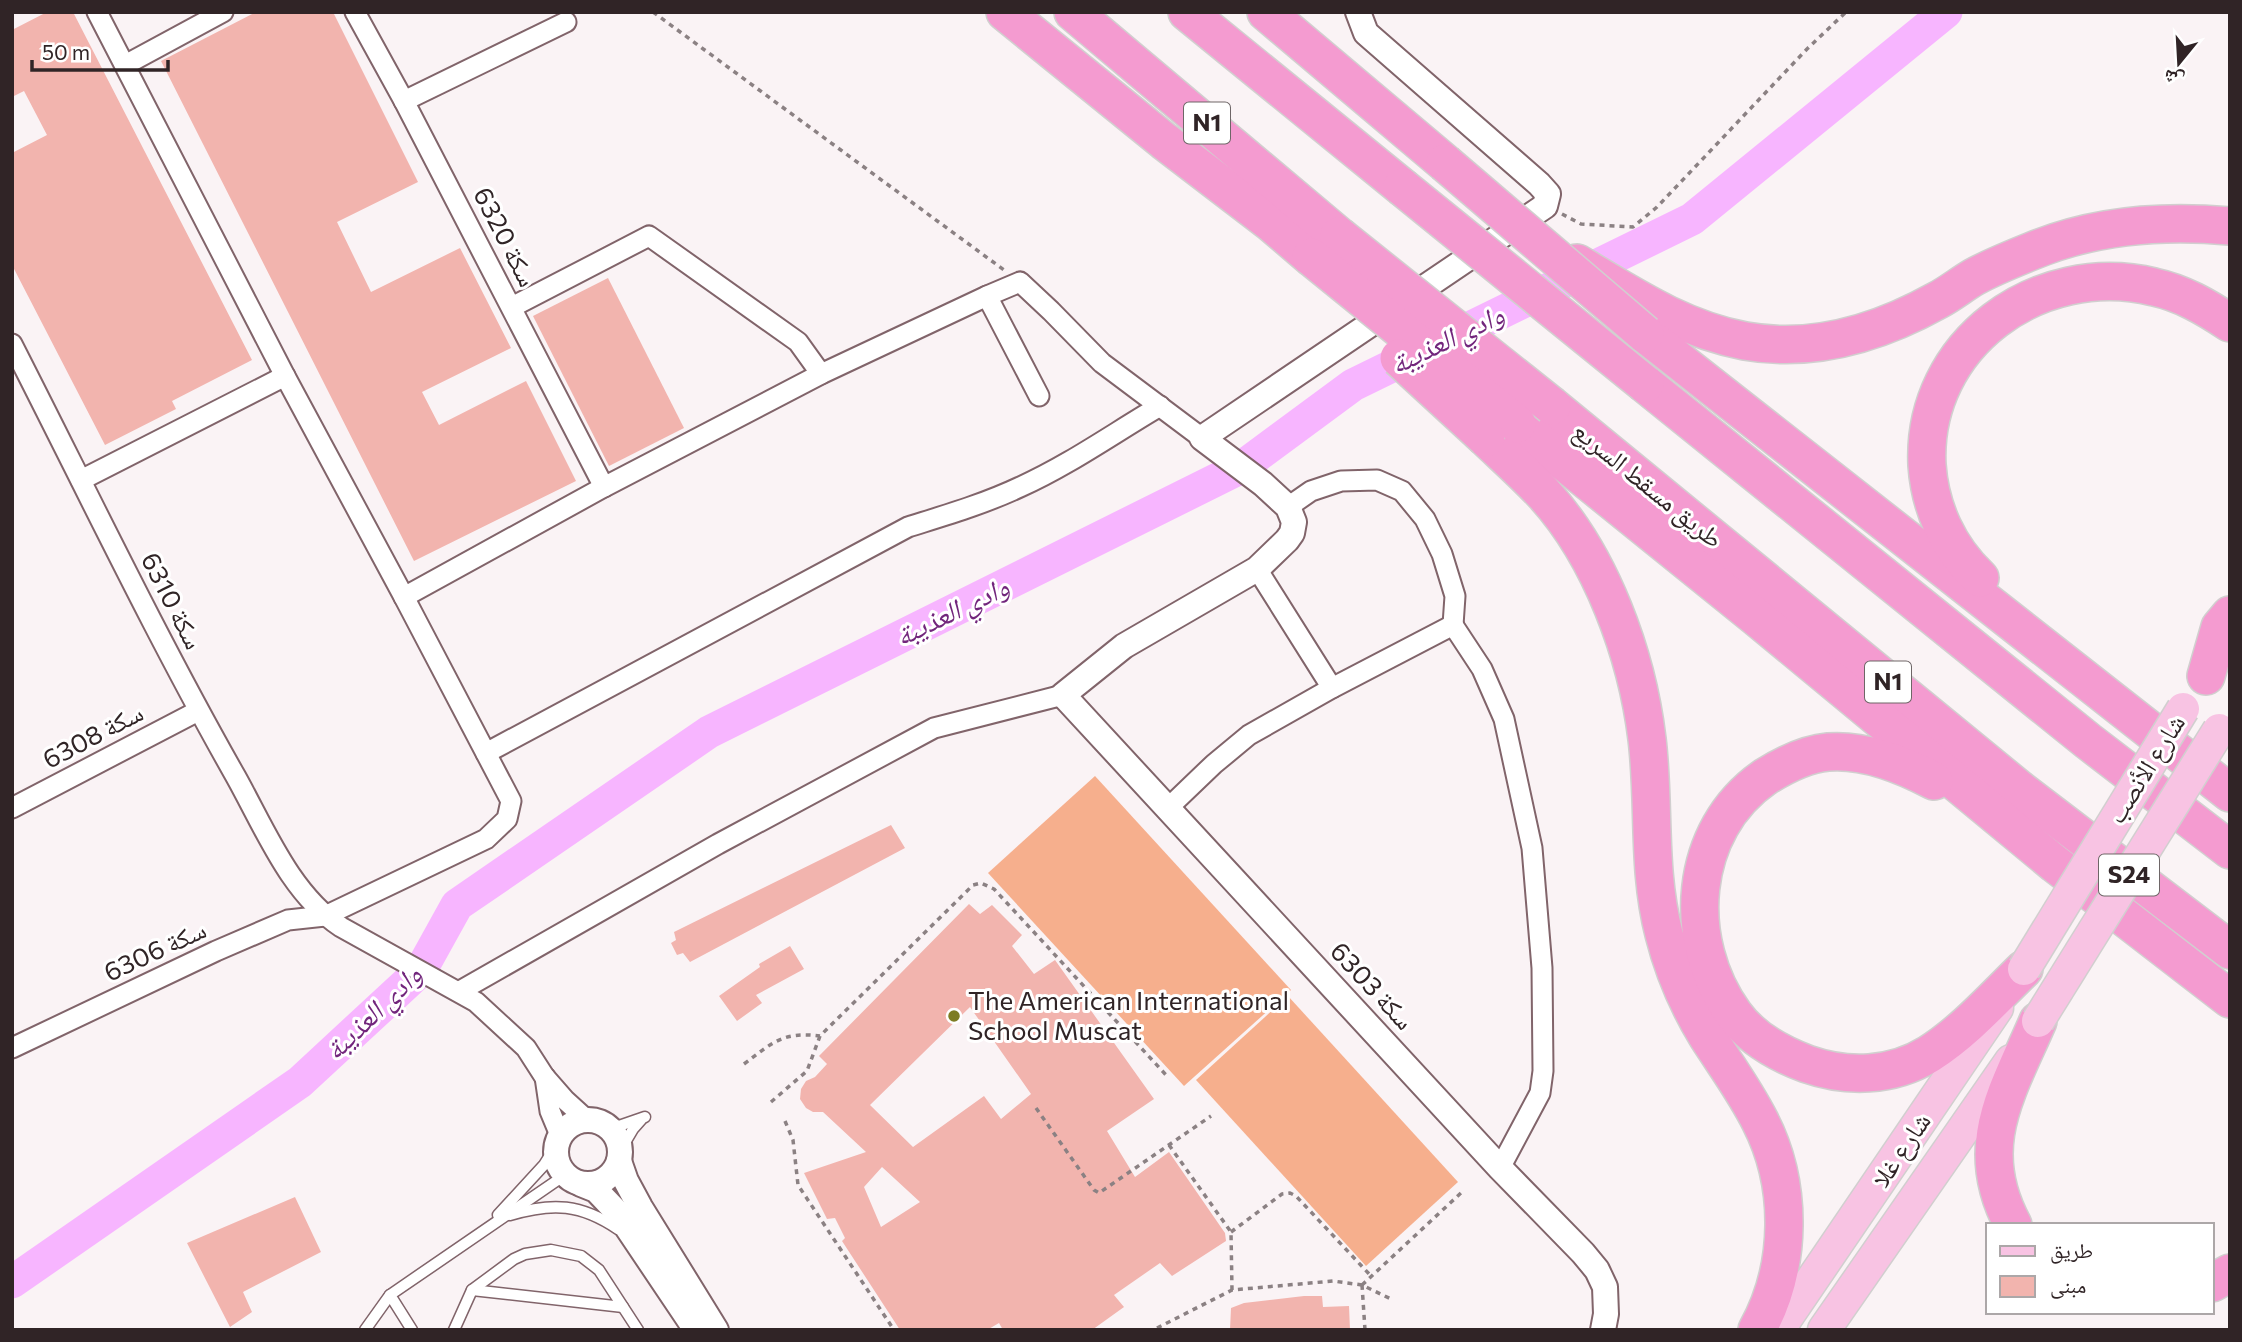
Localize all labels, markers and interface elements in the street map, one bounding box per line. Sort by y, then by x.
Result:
scale bar [32,28,168,72]
north arrow [2144,28,2214,98]
text: 50 m [42,39,90,64]
text: ش [2160,65,2187,94]
road number: N1 [1184,103,1230,144]
street label: سكة 6320 [468,181,545,291]
water label: وادي العذيبة [1384,296,1512,386]
street label: طريق مسقط السريع [1566,414,1730,556]
street label: سكة 6310 [136,547,211,654]
water label: وادي العذيبة [889,568,1017,658]
road number: N1 [1865,662,1911,702]
street label: سكة 6308 [37,695,148,774]
street label: شارع الأنصب [2099,708,2192,830]
road number: S24 [2099,854,2159,896]
street label: سكة 6306 [98,913,210,987]
street label: سكة 6303 [1325,935,1421,1035]
water label: وادي العذيبة [317,957,433,1071]
place label: The American International School Muscat [968,984,1289,1045]
marker: The American International School Muscat [946,1008,962,1024]
street label: شارع غلا [1864,1106,1938,1194]
legend [1986,1223,2214,1314]
text: طريق [2050,1237,2093,1264]
text: مبنى [2050,1272,2086,1299]

